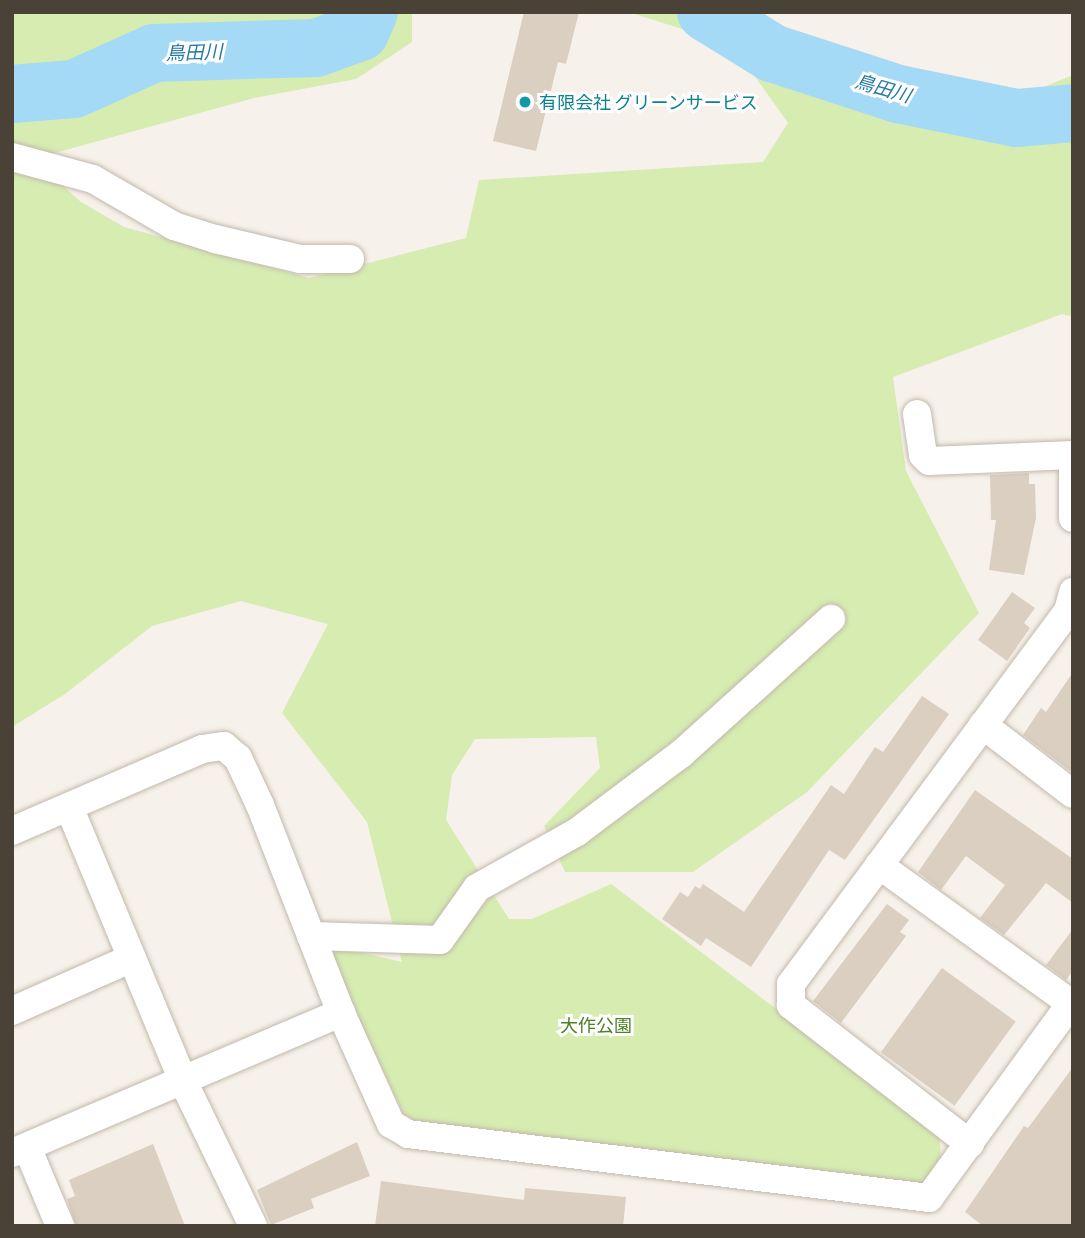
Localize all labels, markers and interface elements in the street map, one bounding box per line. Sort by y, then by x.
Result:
water label: 鳥田川 [165,40,223,64]
water label: 鳥田川 [852,69,914,107]
place label: 有限会社 グリーンサービス [539,91,759,113]
marker: 有限会社 グリーンサービス [517,94,533,110]
park label: 大作公園 [560,1014,632,1036]

